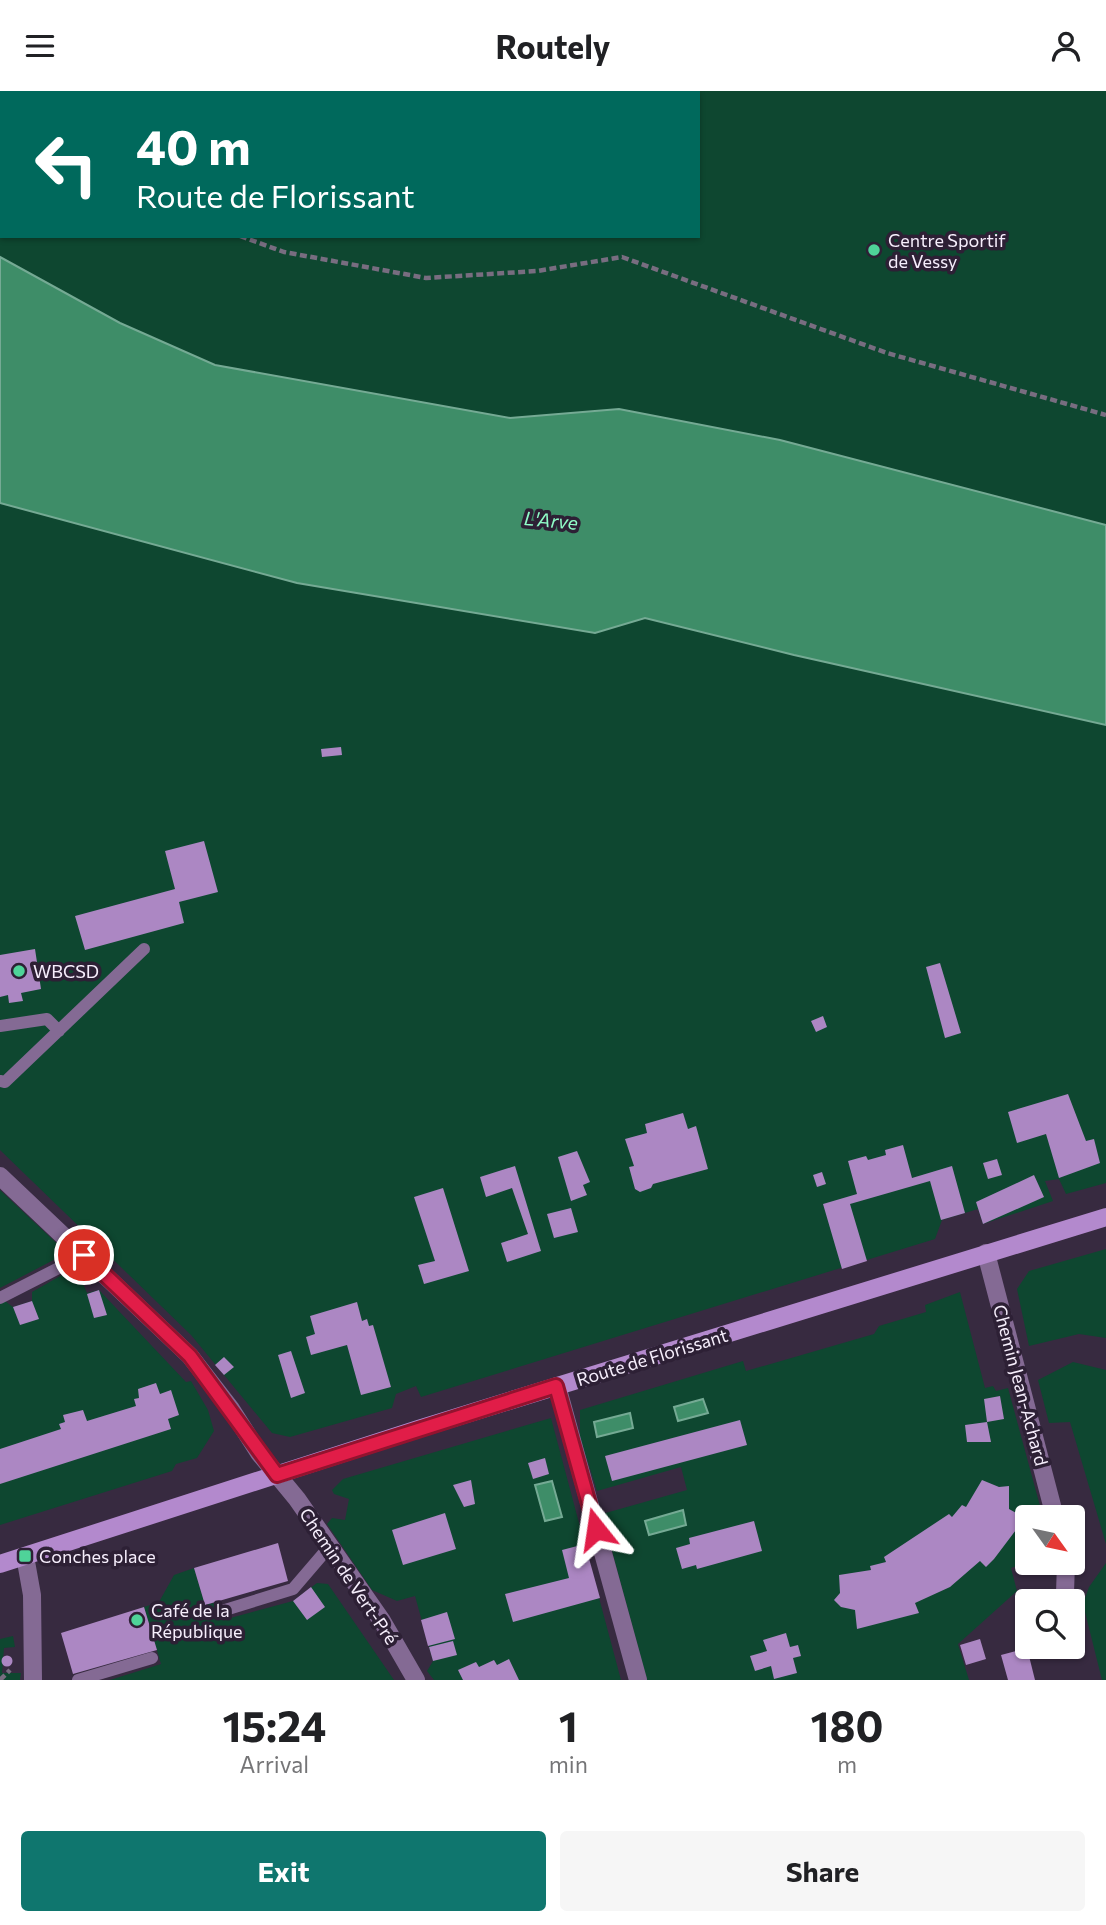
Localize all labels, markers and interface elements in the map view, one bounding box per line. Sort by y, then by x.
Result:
text: Routely [496,26,610,66]
icon: menu [21,27,59,65]
icon: person [1047,27,1085,65]
text: 40 m [136,115,251,175]
icon: left [21,119,112,210]
text: Route de Florissant [136,175,415,215]
place label: Centre Sportif de Vessy [888,229,1006,272]
marker: Centre Sportif de Vessy [866,242,882,258]
water label: L'Arve [523,506,579,534]
place label: WBCSD [33,960,99,982]
marker: WBCSD [11,963,27,979]
pin [54,1225,114,1285]
icon: arrive [65,1236,103,1274]
street label: Chemin Jean-Achard [989,1302,1053,1468]
street label: Route de Florissant [574,1324,730,1390]
position arrow [559,1492,633,1566]
street label: Chemin de Vert-Pré [295,1504,403,1648]
north arrow [1015,1505,1085,1575]
map controls [1015,1505,1085,1659]
place label: Conches place [39,1545,156,1567]
marker: Conches place [17,1548,33,1564]
button: search [1015,1589,1085,1659]
place label: Café de la République [151,1599,243,1642]
marker: Café de la République [129,1612,145,1628]
text: 15:24 [223,1699,326,1751]
text: 1 [559,1699,578,1751]
text: 180 [811,1699,883,1751]
text: Arrival [240,1750,309,1778]
text: min [549,1750,588,1778]
text: m [837,1750,857,1778]
button: Exit [21,1831,546,1911]
button: Share [560,1831,1085,1911]

